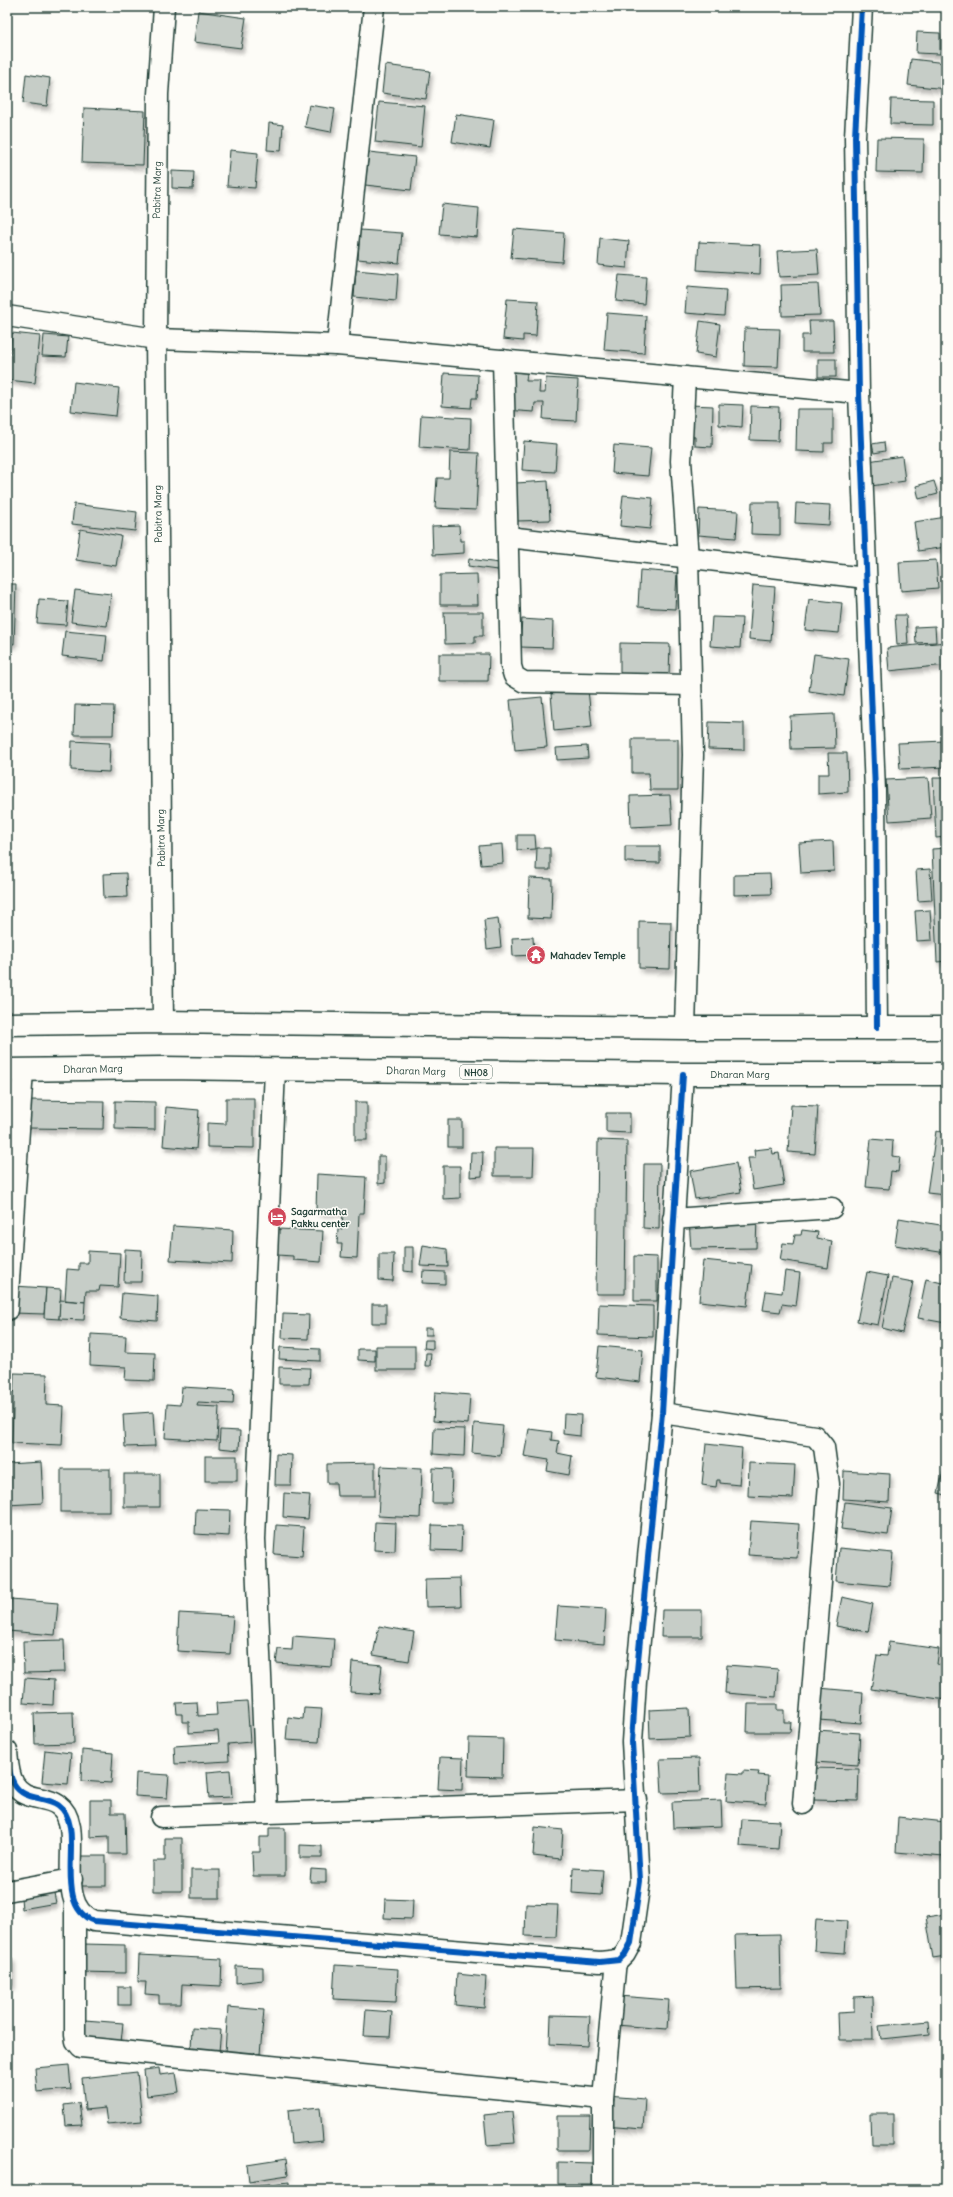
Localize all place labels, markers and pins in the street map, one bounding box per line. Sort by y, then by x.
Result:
temple icon: Mahadev Temple [525,944,547,966]
place label: Mahadev Temple [550,949,626,962]
place label: Sagarmatha Pakku center [291,1205,351,1230]
hotel icon: Sagarmatha Pakku center [266,1206,288,1228]

